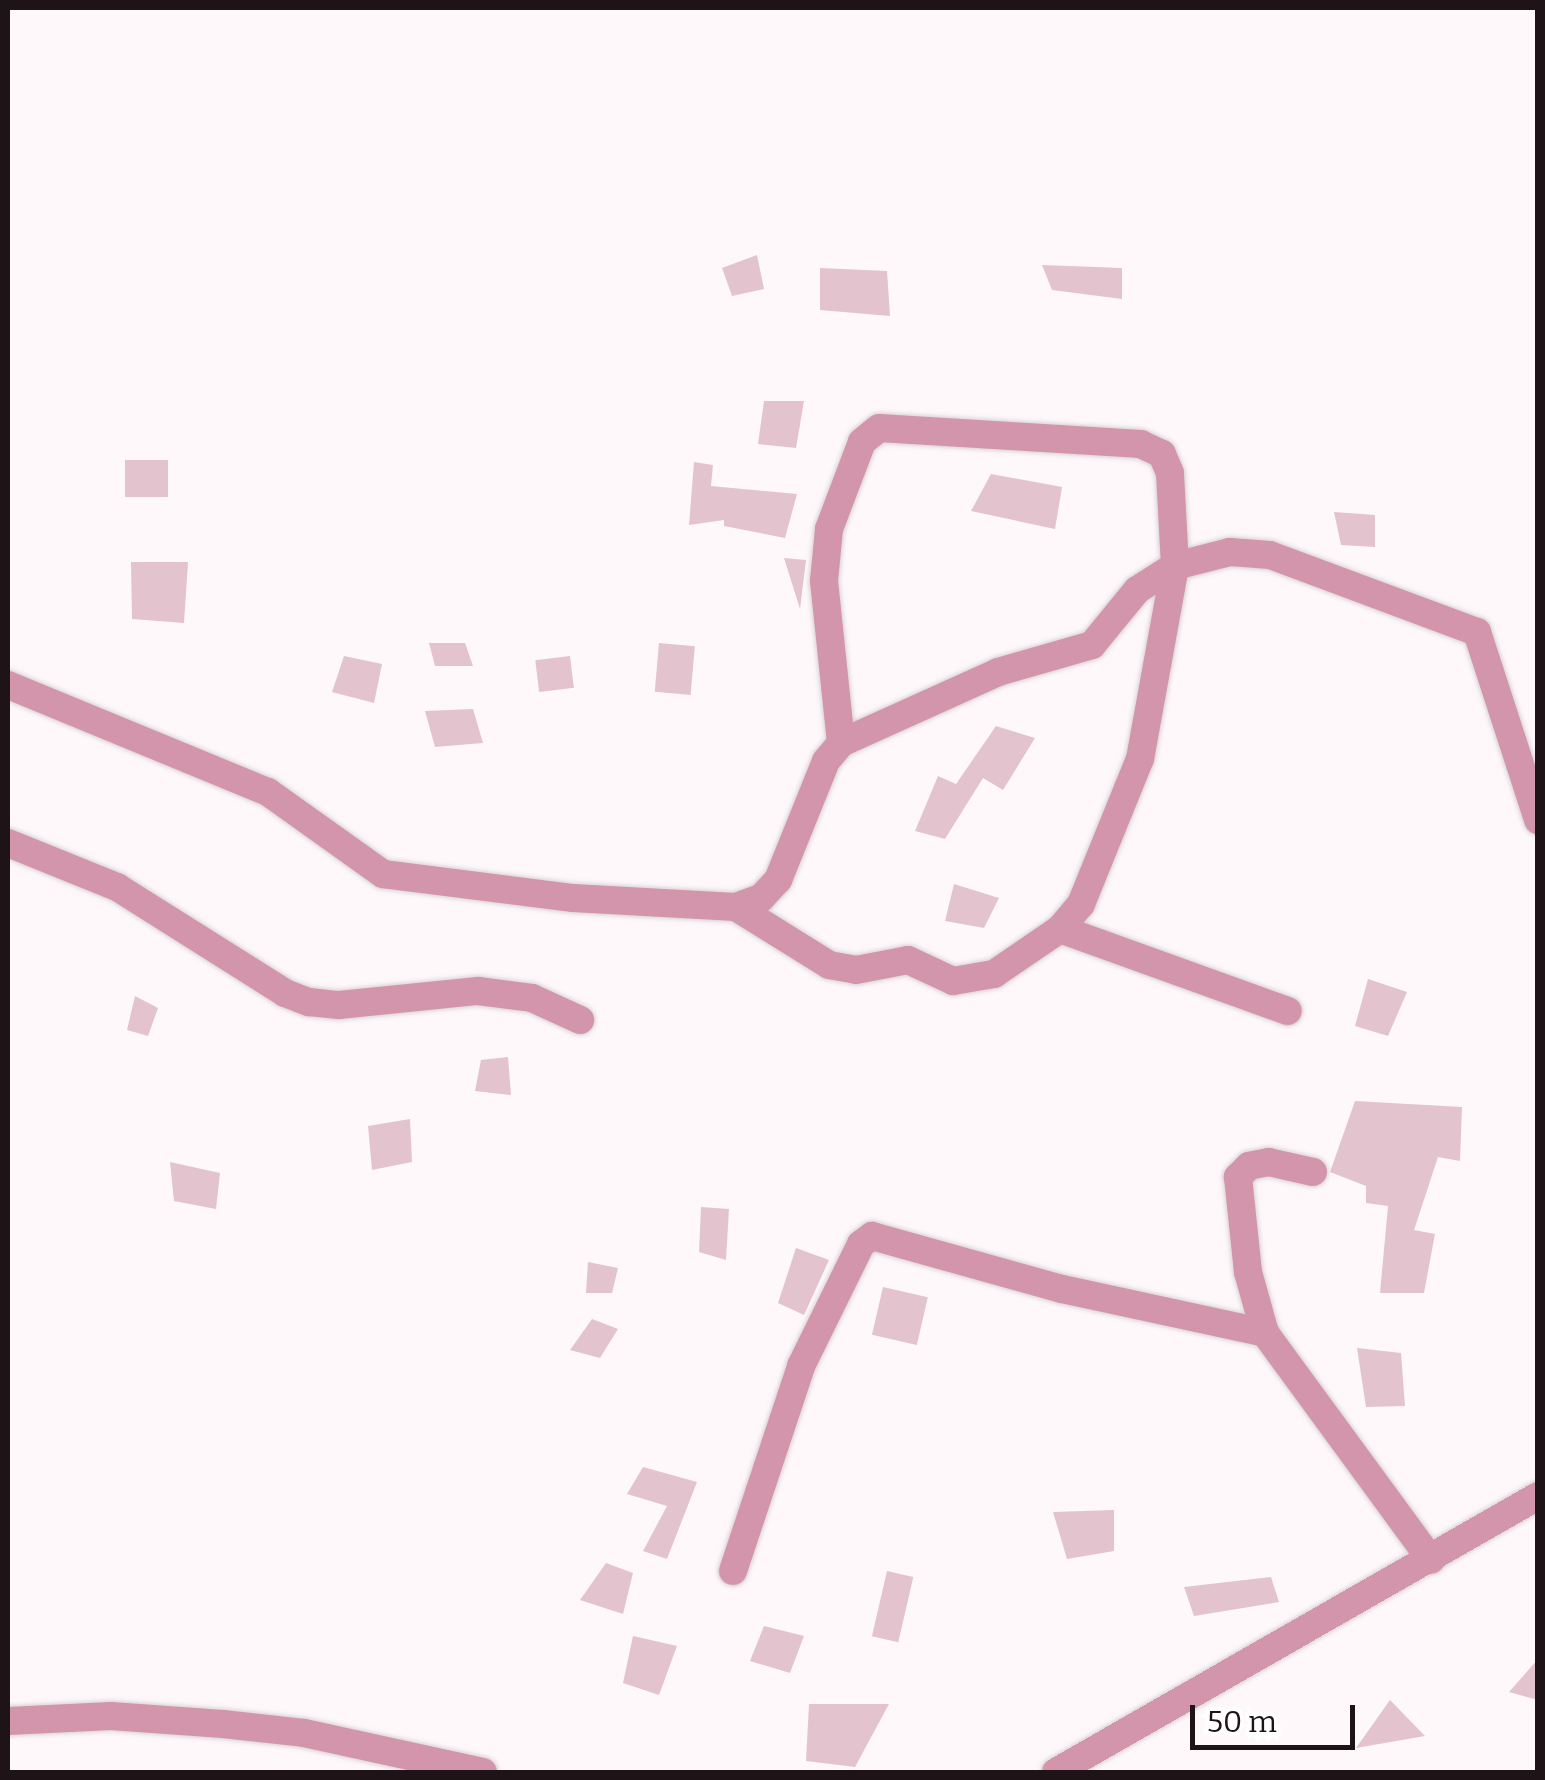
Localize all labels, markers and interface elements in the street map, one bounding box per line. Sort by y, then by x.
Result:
scale bar [1195,1685,1360,1747]
text: 50 m [1207,1704,1277,1740]

